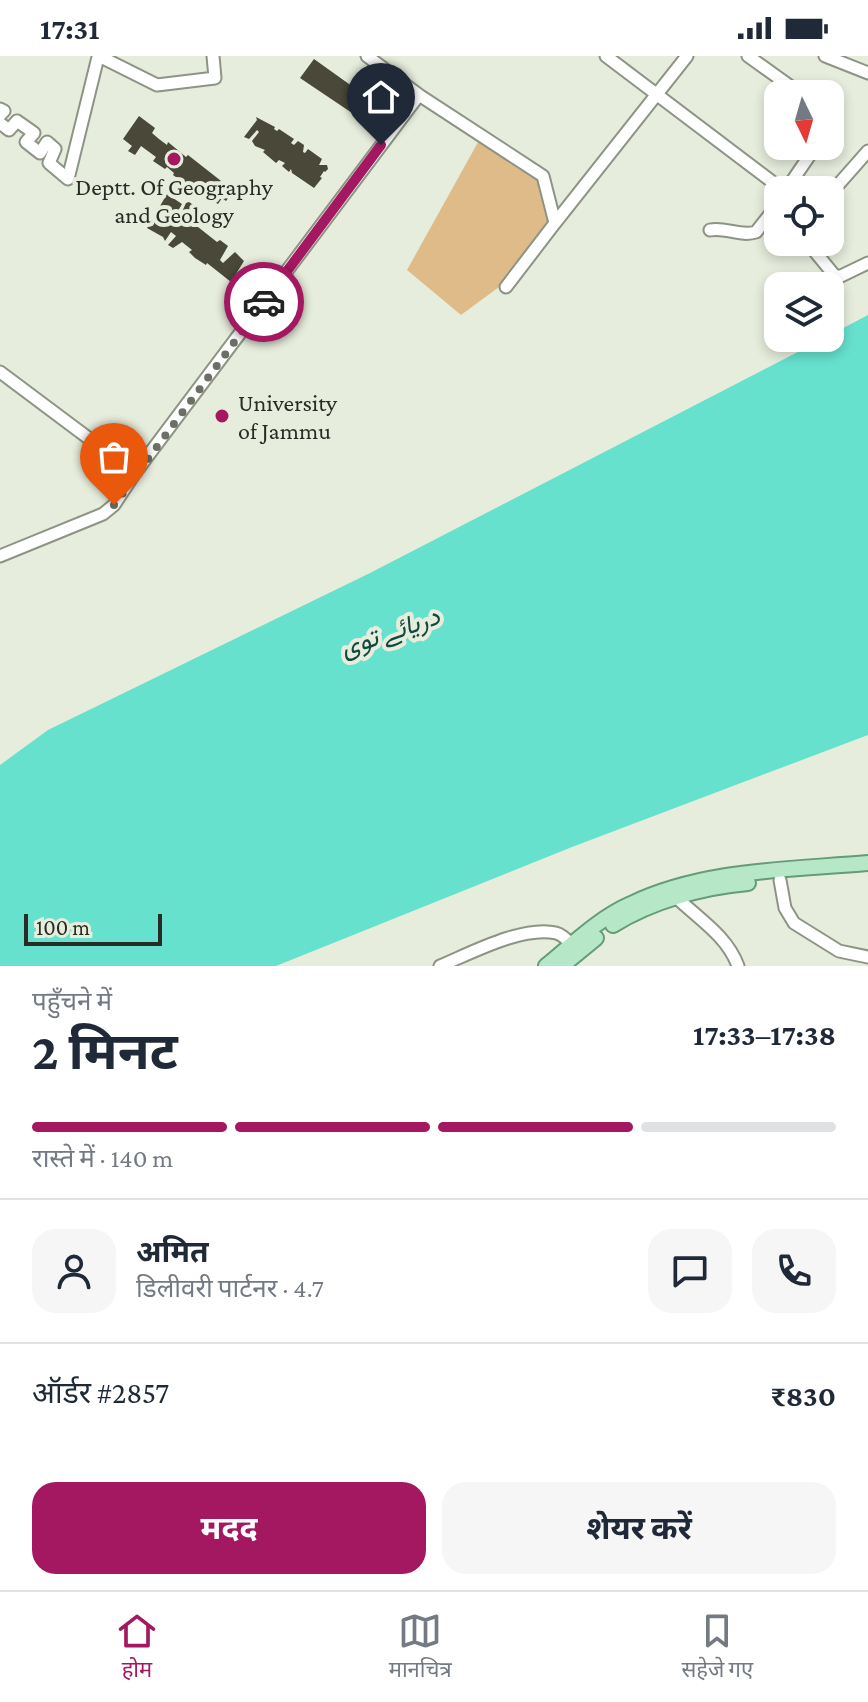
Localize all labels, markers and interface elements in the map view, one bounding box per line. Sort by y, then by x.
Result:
text: 17:31 [40,12,99,45]
pin [347,63,415,145]
icon: home [359,75,403,119]
north arrow [764,80,844,160]
map controls [764,80,844,352]
marker: Deptt. Of Geography and Geology [165,150,183,168]
place label: Deptt. Of Geography and Geology [75,173,274,228]
button: locate [764,176,844,256]
courier [224,262,304,342]
button: layers [764,272,844,352]
icon: car [242,280,286,324]
place label: University of Jammu [238,389,338,444]
marker: University of Jammu [213,407,231,425]
pin [80,423,148,505]
icon: bag [92,435,136,479]
water label: دریائے توی [337,601,444,663]
scale bar [24,910,162,946]
text: 100 m [36,915,90,940]
text: पहुँचने में [32,987,112,1016]
text: 17:33–17:38 [693,1018,836,1051]
text: 2 मिनट [32,1022,178,1080]
text: रास्ते में · 140 m [32,1144,173,1173]
button: person [32,1229,116,1313]
button: chat [648,1229,732,1313]
button: phone [752,1229,836,1313]
text: अमित [136,1235,209,1268]
text: डिलीवरी पार्टनर · 4.7 [136,1274,324,1303]
text: ऑर्डर #2857 [32,1376,169,1409]
text: ₹830 [771,1379,836,1412]
button: मदद [32,1482,426,1574]
button: शेयर करें [442,1482,836,1574]
tab: होम [115,1609,159,1686]
tab: मानचित्र [389,1609,452,1686]
tab: सहेजे गए [682,1609,753,1686]

